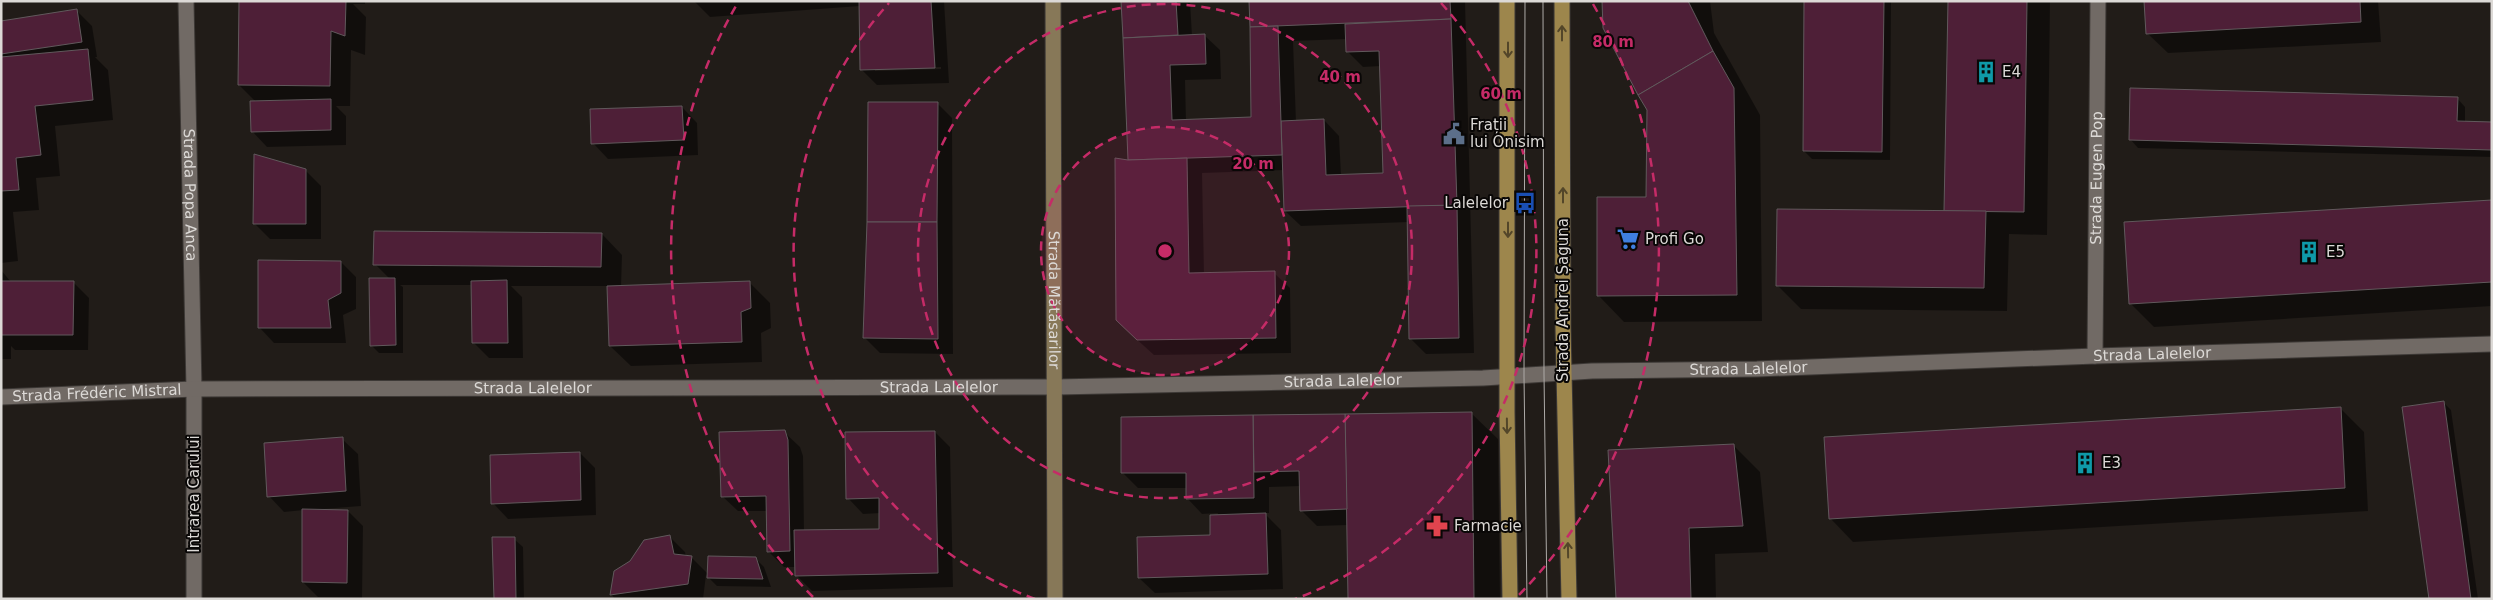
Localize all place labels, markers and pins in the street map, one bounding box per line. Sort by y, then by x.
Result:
building icon: E4 [1973,59,1999,85]
place label: E4 [2002,63,2021,81]
place label: Frații lui Onisim [1470,116,1545,151]
public building icon: Frații lui Onisim [1441,121,1467,147]
bus stop icon: Lalelelor [1512,190,1538,216]
place label: Lalelelor [1444,194,1509,212]
supermarket icon: Profi Go [1615,226,1641,252]
place label: Profi Go [1645,230,1704,248]
building icon: E5 [2296,239,2322,265]
centre of rings [1156,242,1174,260]
place label: E5 [2326,243,2345,261]
building icon: E3 [2072,450,2098,476]
place label: E3 [2102,454,2121,472]
pharmacy icon: Farmacie [1424,513,1450,539]
place label: Farmacie [1454,517,1522,535]

